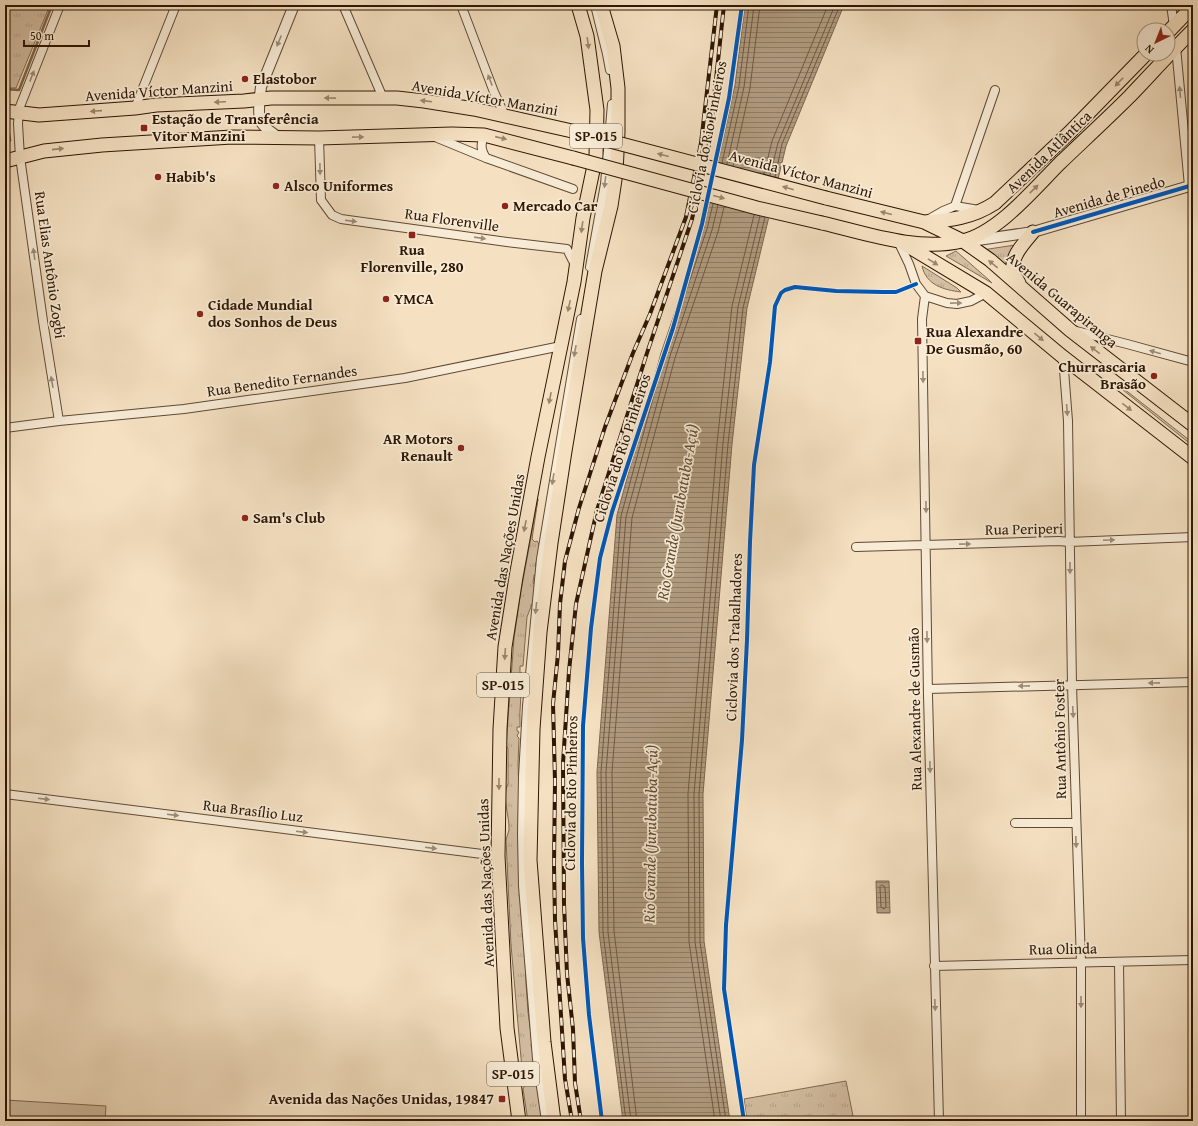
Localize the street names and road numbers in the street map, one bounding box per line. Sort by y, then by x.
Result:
street label: Ciclovia do Rio Pinheiros [681,59,732,215]
street label: Avenida Víctor Manzini [410,74,560,121]
street label: Avenida Víctor Manzini [84,75,233,106]
street label: Avenida Atlântica [1001,106,1096,198]
road number: SP-015 [570,124,622,148]
street label: Avenida Víctor Manzini [727,144,875,203]
street label: Avenida de Pinedo [1051,170,1167,223]
street label: Rua Elias Antônio Zogbi [30,190,71,340]
street label: Rua Florenville [404,203,501,237]
street label: Avenida Guarapiranga [1002,247,1122,352]
street label: Rua Benedito Fernandes [205,360,358,401]
street label: Ciclovia do Rio Pinheiros [588,371,655,525]
street label: Avenida das Nações Unidas [479,472,530,642]
street label: Rua Periperi [985,517,1063,540]
street label: Ciclovia dos Trabalhadores [720,553,747,721]
street label: Rua Alexandre de Gusmão [903,627,926,791]
road number: SP-015 [477,673,529,697]
street label: Rua Antônio Foster [1048,679,1071,799]
street label: Ciclovia do Rio Pinheiros [559,715,582,871]
street label: Rua Brasílio Luz [202,794,305,827]
street label: Avenida das Nações Unidas [472,798,499,968]
street label: Rua Olinda [1029,937,1097,960]
road number: SP-015 [487,1062,539,1086]

